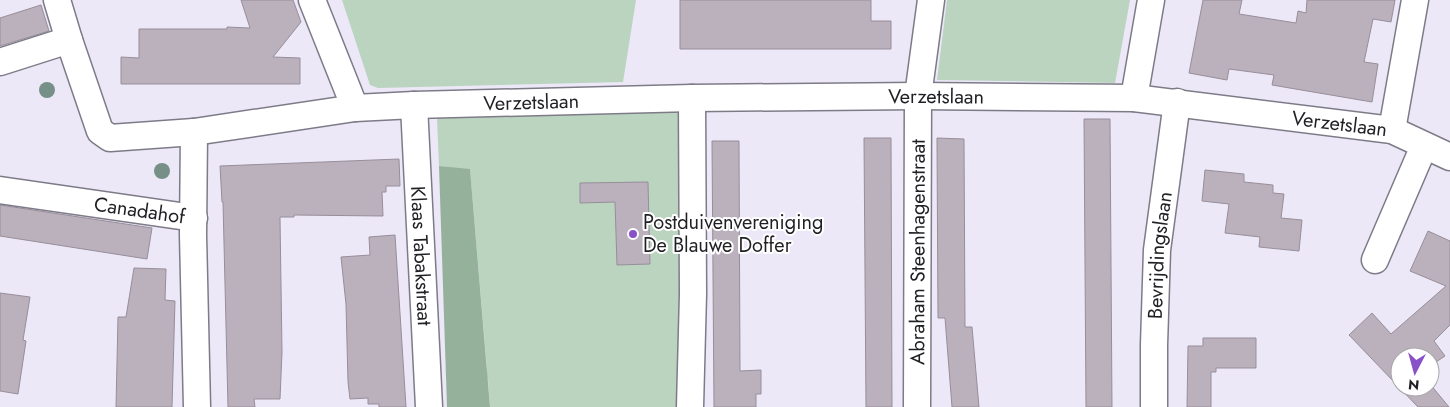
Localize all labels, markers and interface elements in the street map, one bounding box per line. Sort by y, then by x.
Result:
street label: Verzetslaan [888,81,984,111]
street label: Verzetslaan [483,86,579,118]
street label: Verzetslaan [1290,103,1389,144]
street label: Abraham Steenhagenstraat [903,139,932,365]
street label: Klaas Tabakstraat [404,185,439,327]
street label: Canadahof [92,189,188,231]
street label: Bevrijdingslaan [1140,190,1179,319]
place label: Postduivenvereniging De Blauwe Doffer [643,208,823,260]
marker: Postduivenvereniging De Blauwe Doffer [627,228,639,240]
north arrow [1390,347,1440,397]
text: N [1407,374,1420,395]

